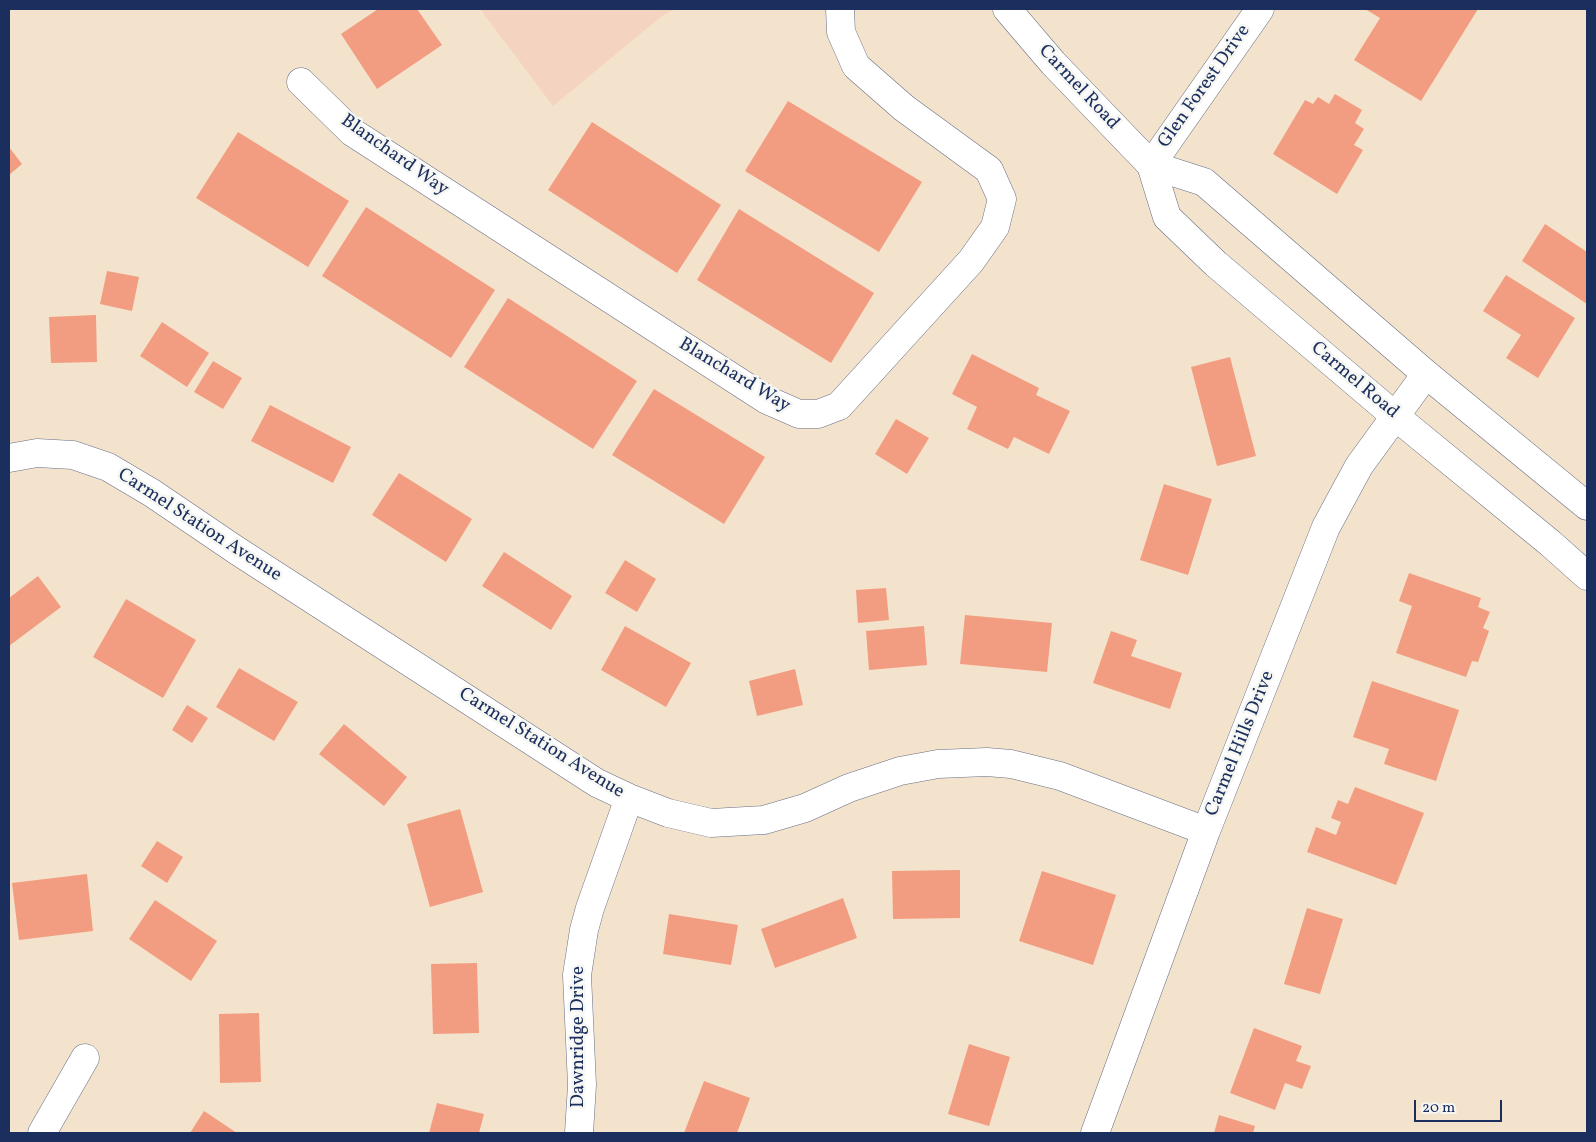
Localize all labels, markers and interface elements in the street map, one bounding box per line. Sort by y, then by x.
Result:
street label: Glen Forest Drive [1154,21,1256,153]
street label: Carmel Road [1033,41,1123,135]
street label: Blanchard Way [336,110,452,202]
street label: Blanchard Way [674,334,794,418]
street label: Carmel Road [1305,338,1403,424]
street label: Carmel Station Avenue [113,464,285,588]
street label: Carmel Hills Drive [1201,668,1281,820]
street label: Carmel Station Avenue [454,684,628,804]
street label: Dawnridge Drive [569,966,591,1108]
scale bar [1416,1090,1504,1122]
text: 20 m [1422,1098,1455,1119]

